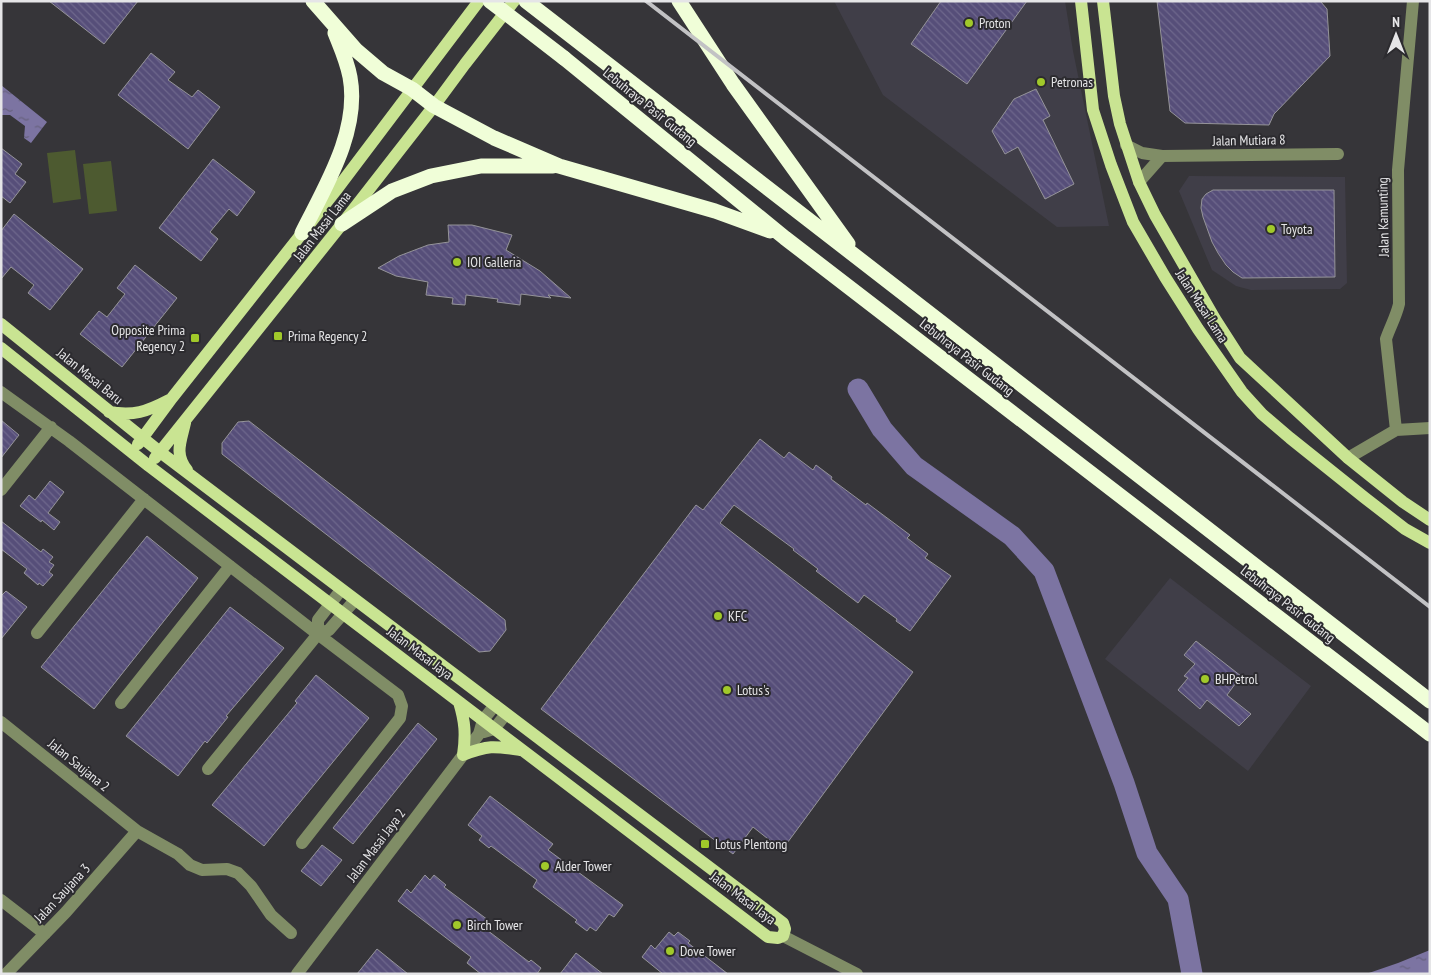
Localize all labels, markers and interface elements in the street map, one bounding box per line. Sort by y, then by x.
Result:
north arrow [1371,10,1421,60]
text: N [1392,13,1400,31]
place label: Proton [979,14,1011,32]
marker: Proton [963,17,975,29]
street label: Lebuhraya Pasir Gudang [599,64,701,150]
place label: Petronas [1051,73,1093,91]
marker: Petronas [1035,76,1047,88]
street label: Jalan Mutiara 8 [1211,130,1286,150]
street label: Jalan Kamunting [1373,177,1393,258]
street label: Jalan Masai Lama [289,187,355,265]
place label: Toyota [1281,220,1313,238]
marker: Toyota [1265,223,1277,235]
place label: IOI Galleria [467,253,521,271]
marker: IOI Galleria [451,256,463,268]
street label: Jalan Masai Lama [1171,265,1232,346]
street label: Lebuhraya Pasir Gudang [916,314,1018,400]
place label: Opposite Prima Regency 2 [111,321,185,355]
place label: Prima Regency 2 [288,327,367,345]
marker: Prima Regency 2 [272,330,284,342]
marker: Opposite Prima Regency 2 [189,332,201,344]
street label: Jalan Masai Baru [53,343,127,408]
street label: Lebuhraya Pasir Gudang [1237,561,1339,647]
place label: KFC [728,607,748,625]
marker: KFC [712,610,724,622]
street label: Jalan Masai Jaya [383,622,456,684]
place label: BHPetrol [1215,670,1259,688]
marker: BHPetrol [1199,673,1211,685]
place label: Lotus's [737,681,770,699]
marker: Lotus's [721,684,733,696]
street label: Jalan Saujana 2 [44,734,114,795]
street label: Jalan Masai Jaya 2 [342,805,409,886]
place label: Lotus Plentong [715,835,787,853]
marker: Lotus Plentong [699,838,711,850]
place label: Alder Tower [555,857,612,875]
street label: Jalan Saujana 3 [29,860,94,927]
marker: Alder Tower [539,860,551,872]
street label: Jalan Masai Jaya [706,867,779,929]
place label: Birch Tower [467,916,523,934]
marker: Birch Tower [451,919,463,931]
place label: Dove Tower [680,942,736,960]
marker: Dove Tower [664,945,676,957]

